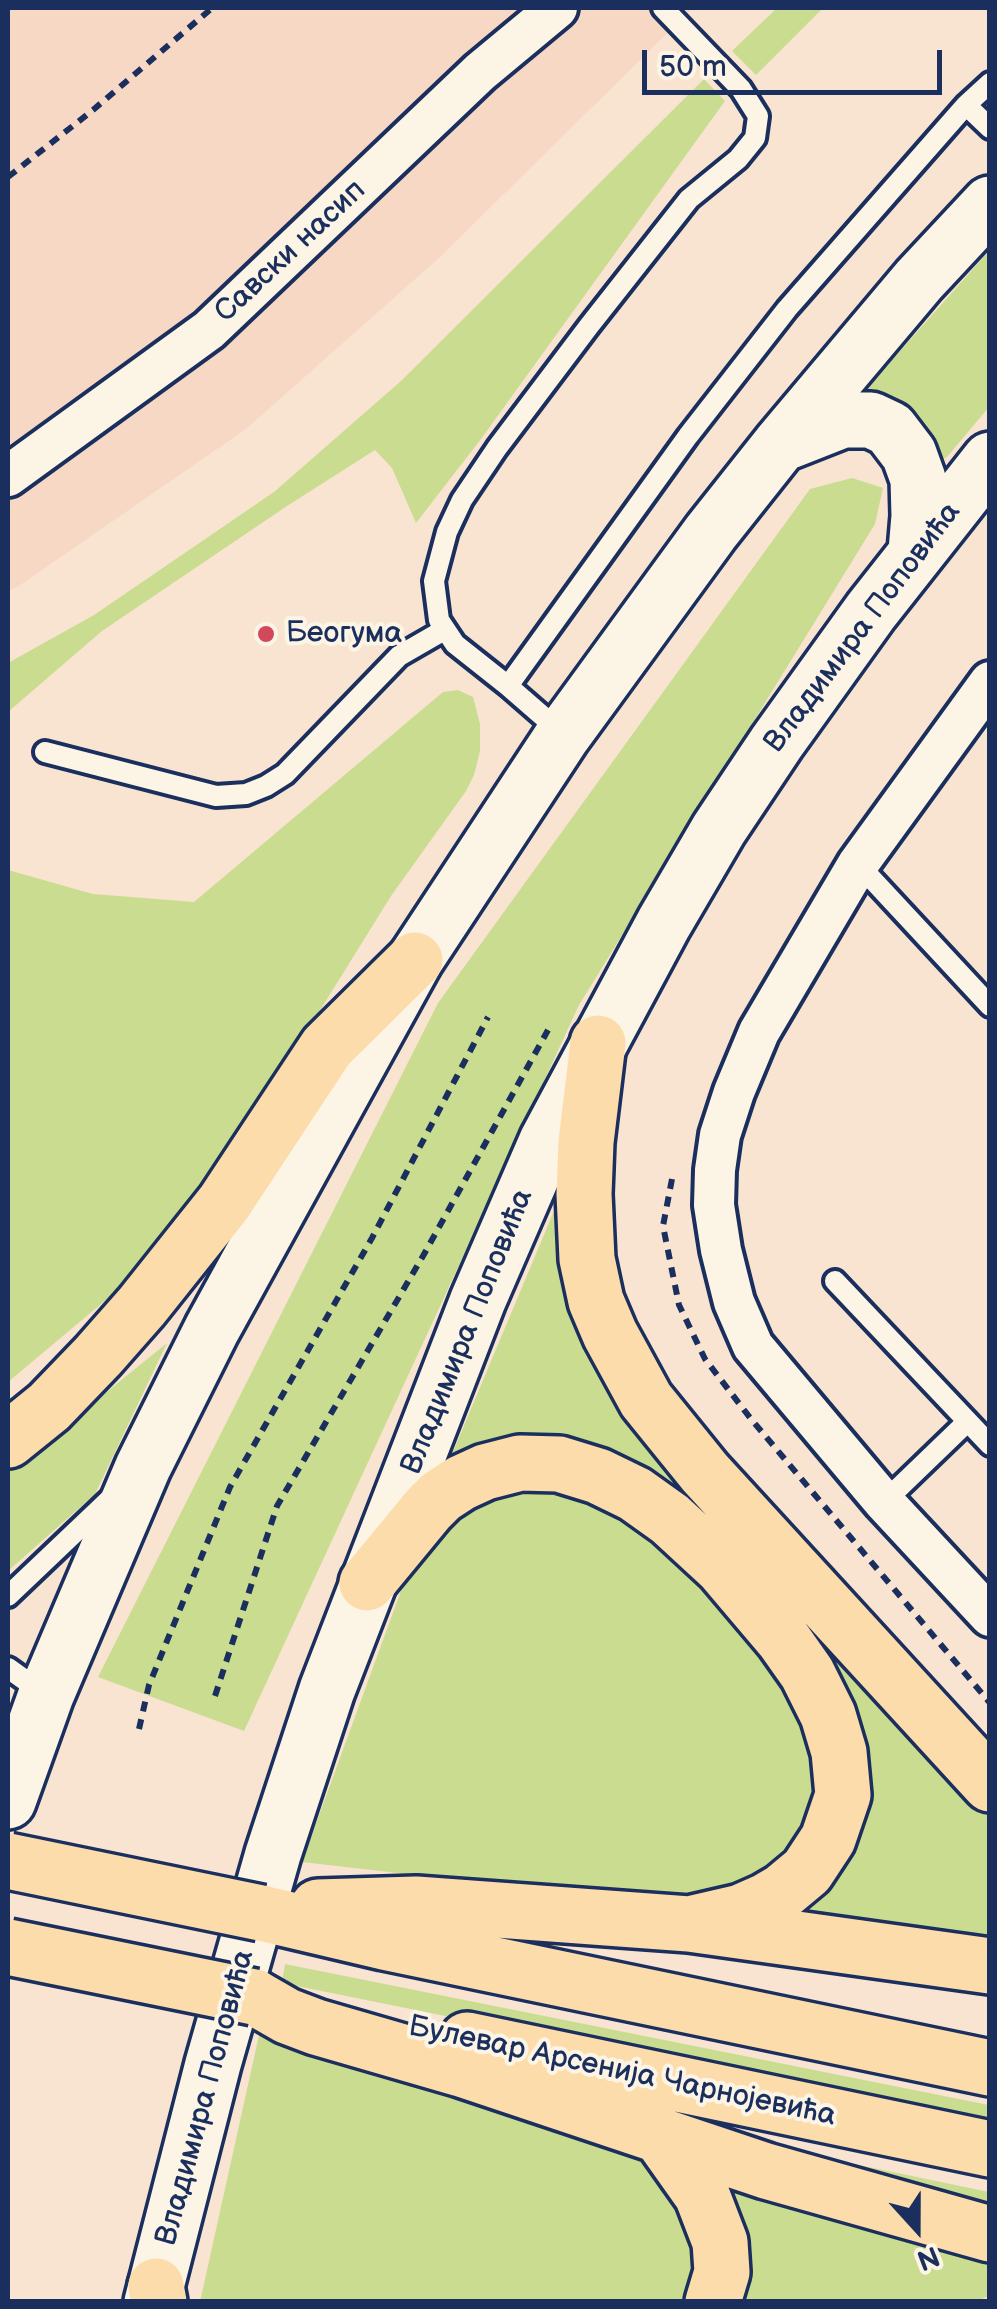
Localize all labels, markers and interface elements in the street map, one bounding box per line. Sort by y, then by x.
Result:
scale bar [647,30,947,92]
text: 50 m [659,49,727,85]
street label: Савски насип [208,173,374,331]
street label: Владимира Поповића [757,496,969,760]
place label: Беогума [286,616,402,652]
marker: Беогума [255,623,277,645]
street label: Владимира Поповића [394,1184,542,1480]
street label: Владимира Поповића [149,1946,263,2250]
street label: Булевар Арсенија Чарнојевића [405,2009,839,2135]
north arrow [867,2179,967,2279]
text: N [912,2238,944,2277]

